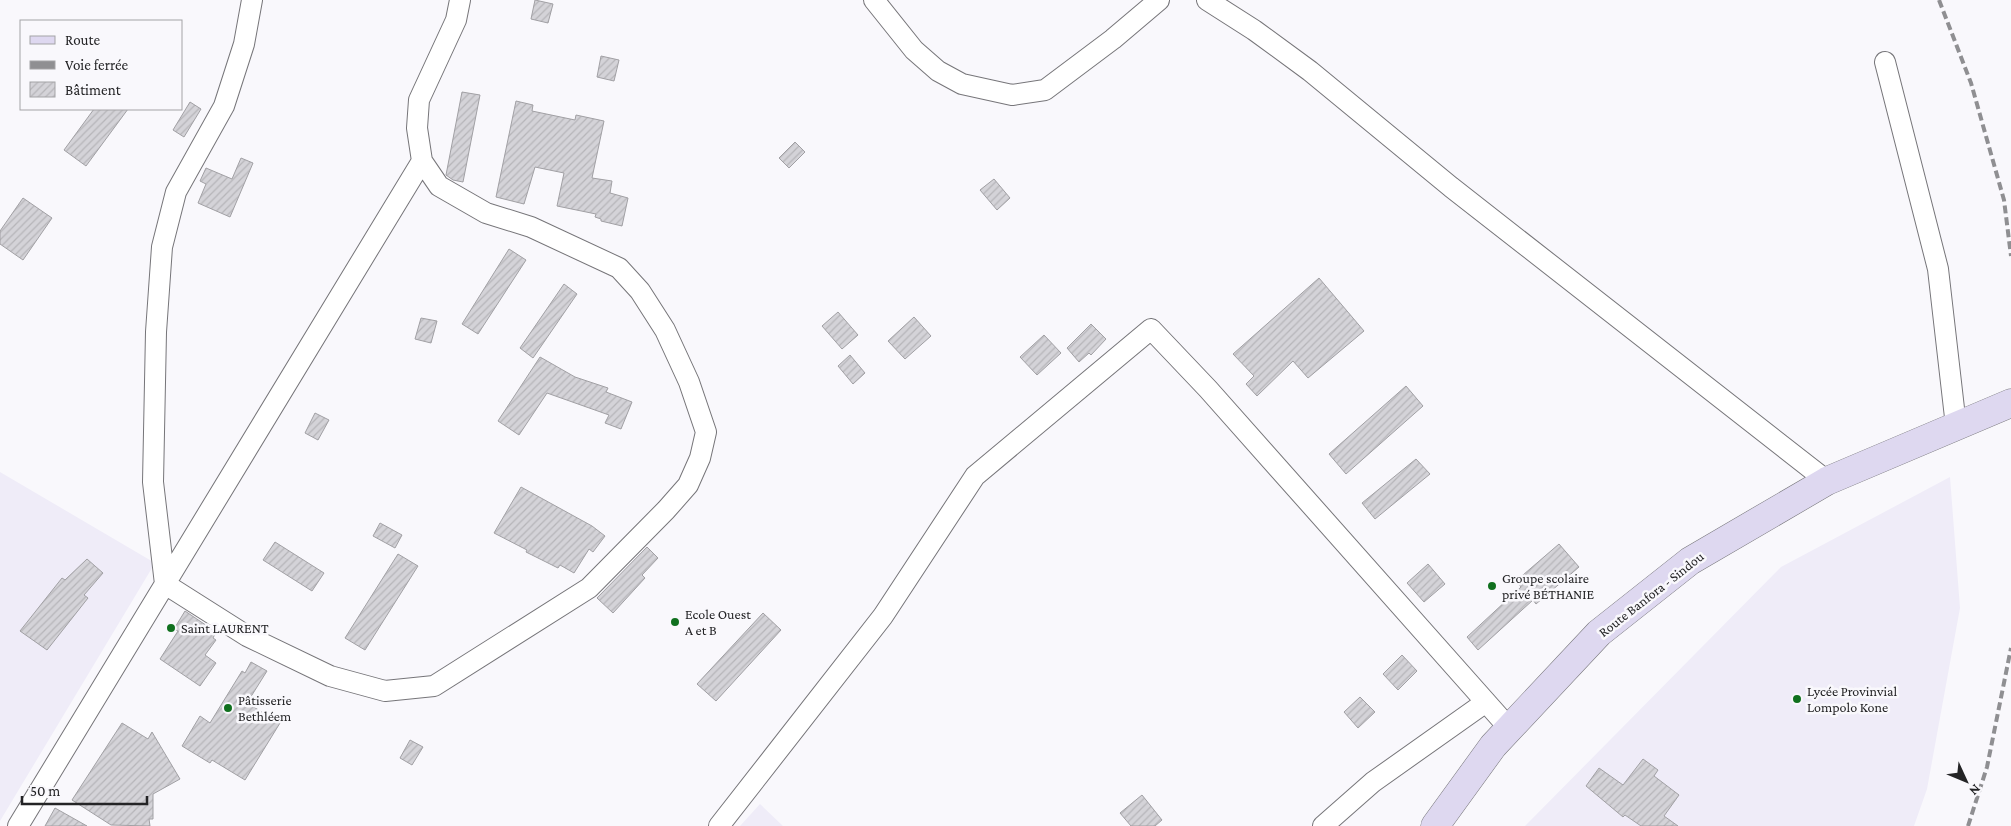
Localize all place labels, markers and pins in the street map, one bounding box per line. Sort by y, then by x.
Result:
place label: Groupe scolaire privé BÉTHANIE [1502,570,1595,602]
marker: Groupe scolaire privé BÉTHANIE [1486,580,1498,592]
place label: Ecole Ouest A et B [685,606,751,638]
marker: Ecole Ouest A et B [669,616,681,628]
place label: Saint LAURENT [181,620,269,636]
marker: Saint LAURENT [165,622,177,634]
place label: Lycée Provinvial Lompolo Kone [1807,683,1898,715]
place label: Pâtisserie Bethléem [238,692,292,724]
marker: Lycée Provinvial Lompolo Kone [1791,693,1803,705]
marker: Pâtisserie Bethléem [222,702,234,714]

